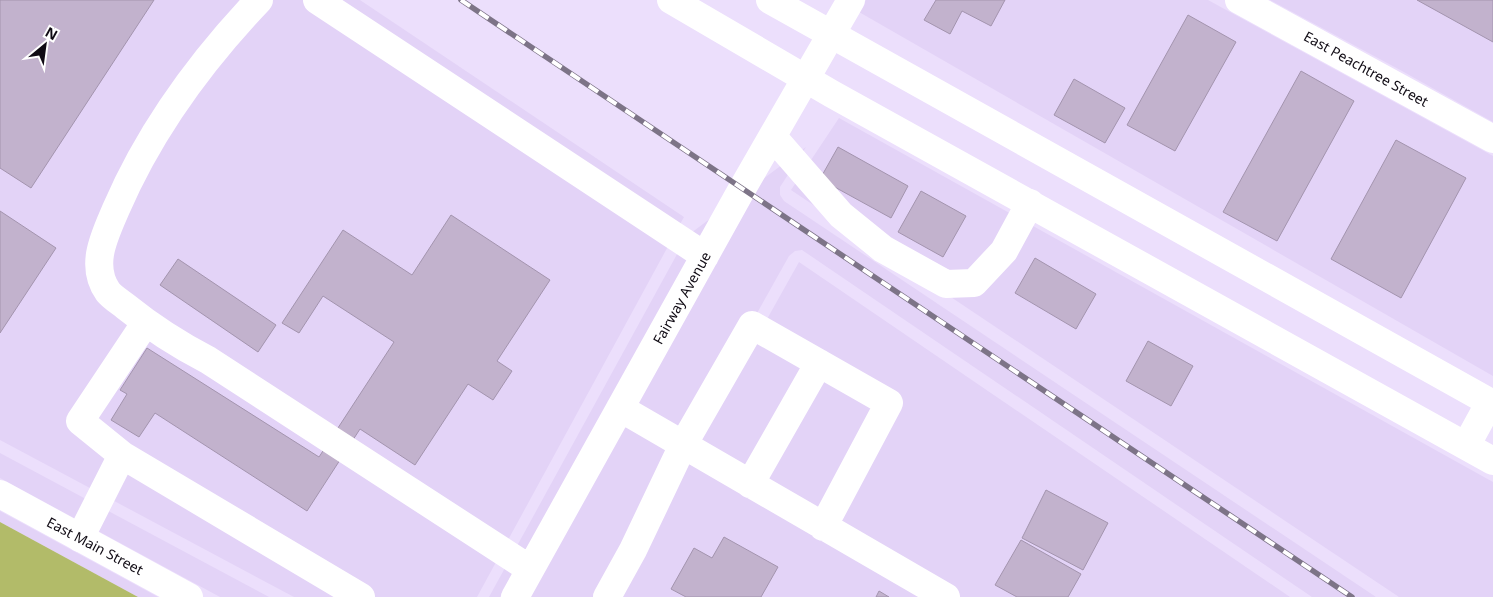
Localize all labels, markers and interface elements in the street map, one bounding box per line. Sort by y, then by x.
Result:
north arrow [20,20,70,70]
text: N [42,22,61,44]
street label: East Peachtree Street [1301,26,1432,111]
street label: Fairway Avenue [648,248,715,348]
street label: East Main Street [44,512,147,579]

